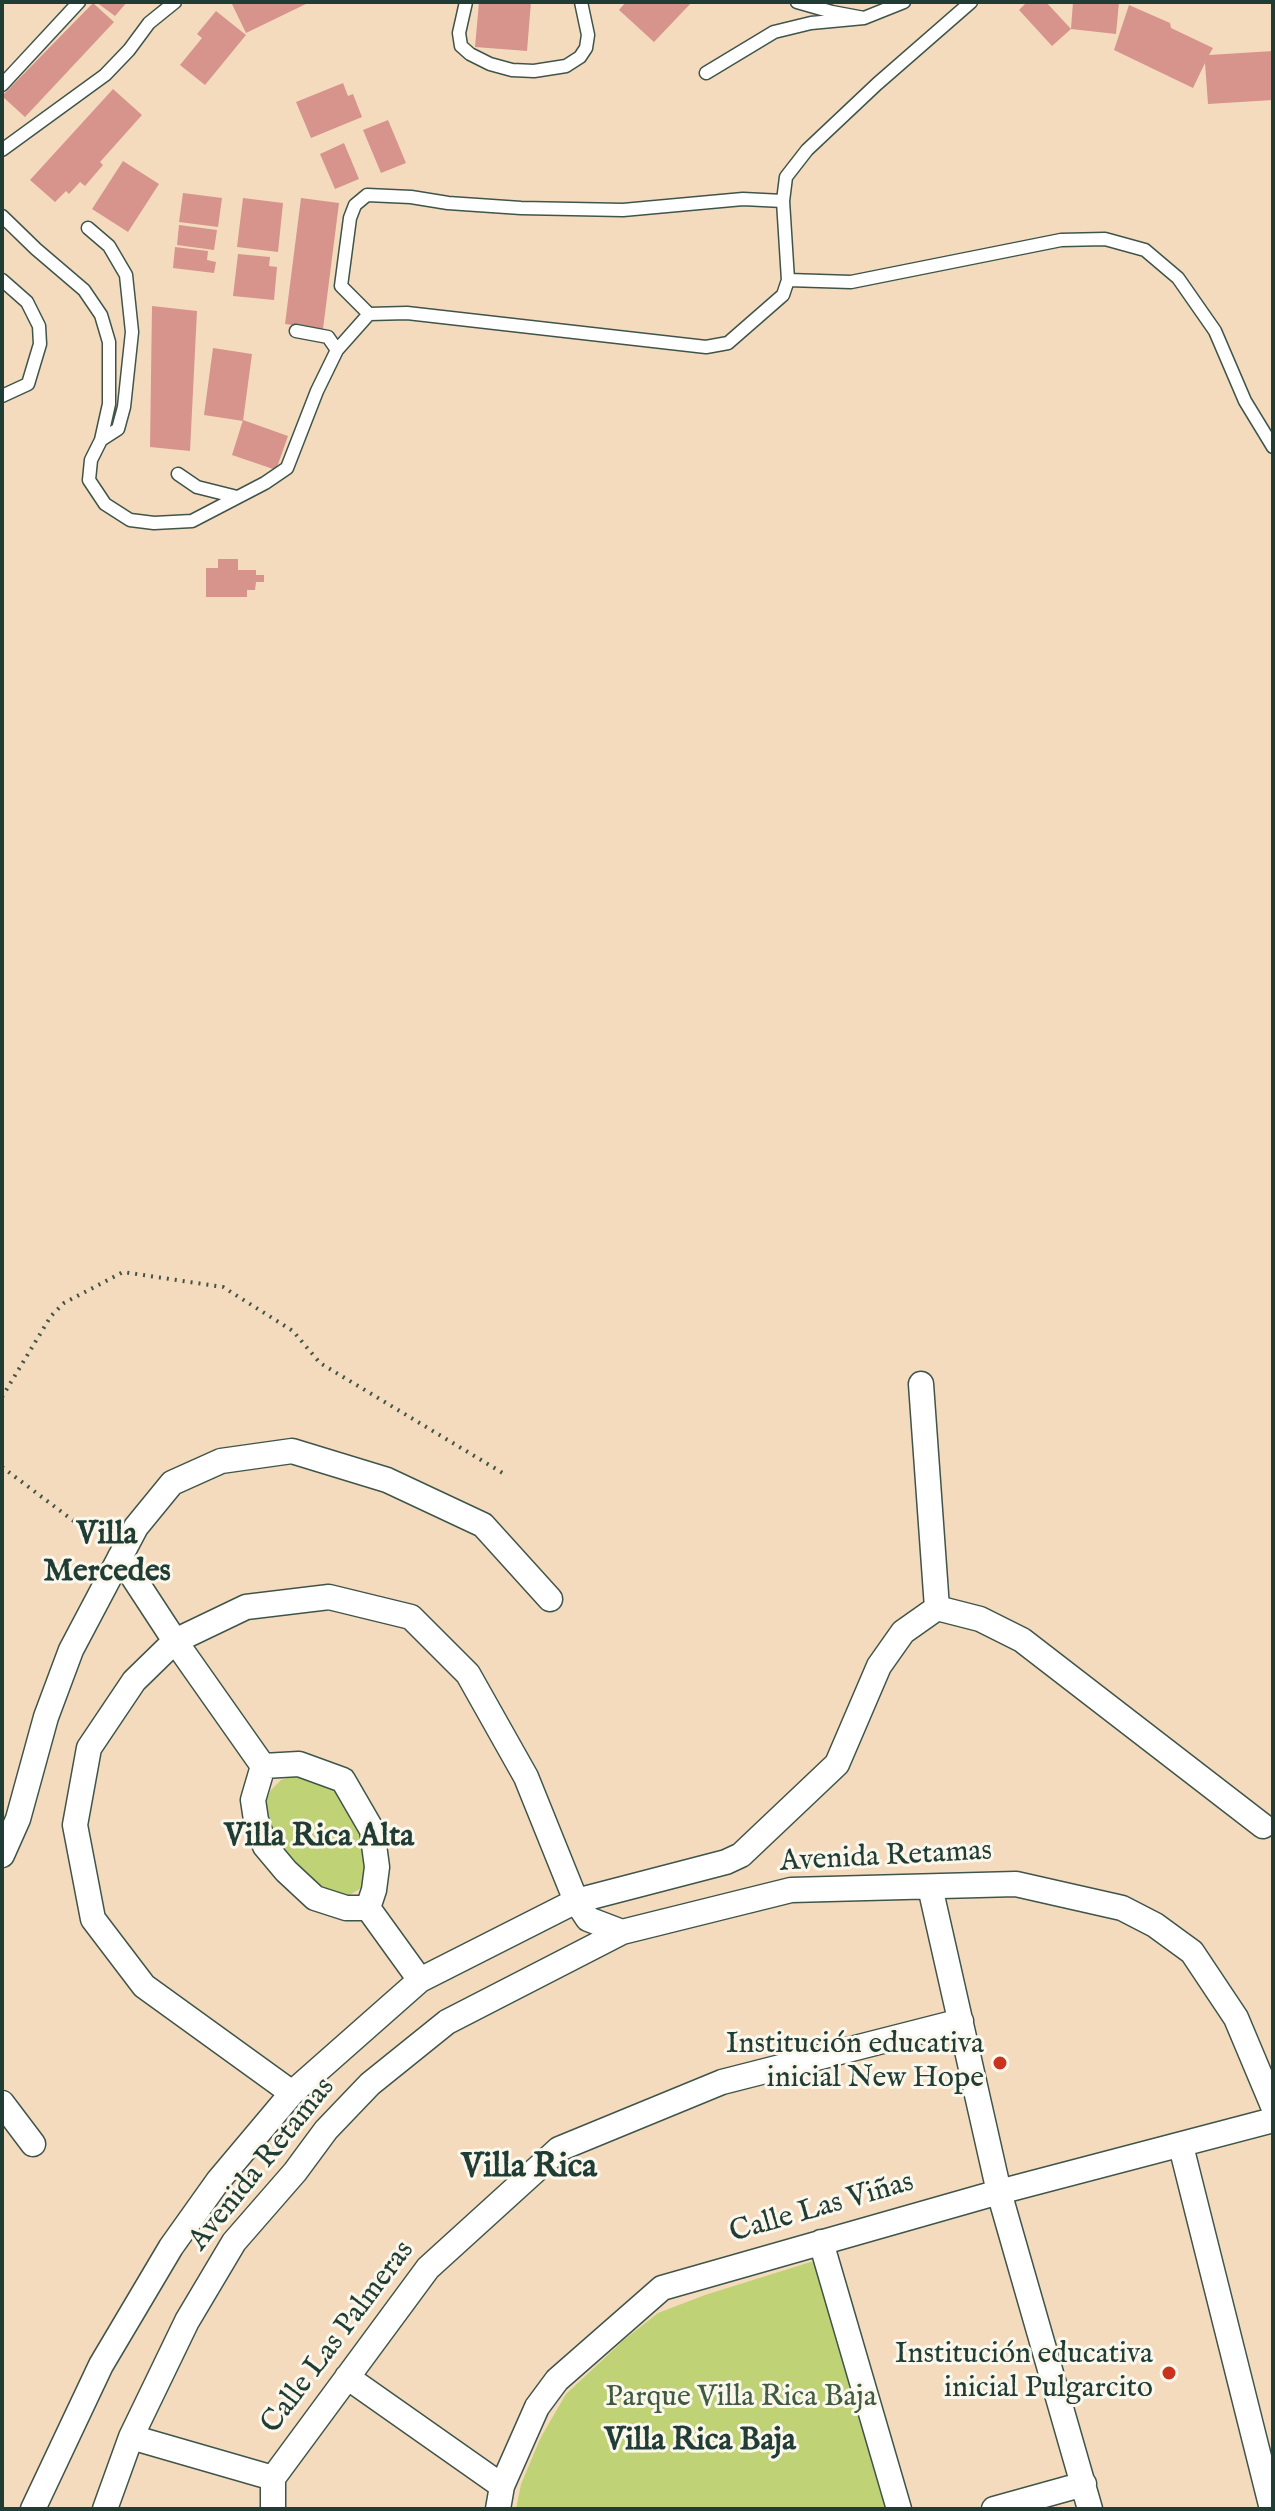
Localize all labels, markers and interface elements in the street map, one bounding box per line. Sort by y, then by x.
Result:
district label: Villa Mercedes [43,1517,171,1592]
district label: Villa Rica Alta [224,1819,414,1857]
street label: Avenida Retamas [779,1834,993,1882]
place label: Institución educativa inicial New Hope [726,2028,984,2098]
marker: Institución educativa inicial New Hope [991,2054,1009,2072]
street label: Avenida Retamas [182,2071,344,2259]
district label: Villa Rica [461,2149,597,2189]
street label: Calle Las Viñas [726,2166,918,2252]
street label: Calle Las Palmeras [255,2234,423,2442]
place label: Institución educativa inicial Pulgarcito [895,2338,1153,2408]
marker: Institución educativa inicial Pulgarcito [1160,2364,1178,2382]
park label: Parque Villa Rica Baja [605,2381,877,2417]
district label: Villa Rica Baja [604,2423,796,2461]

